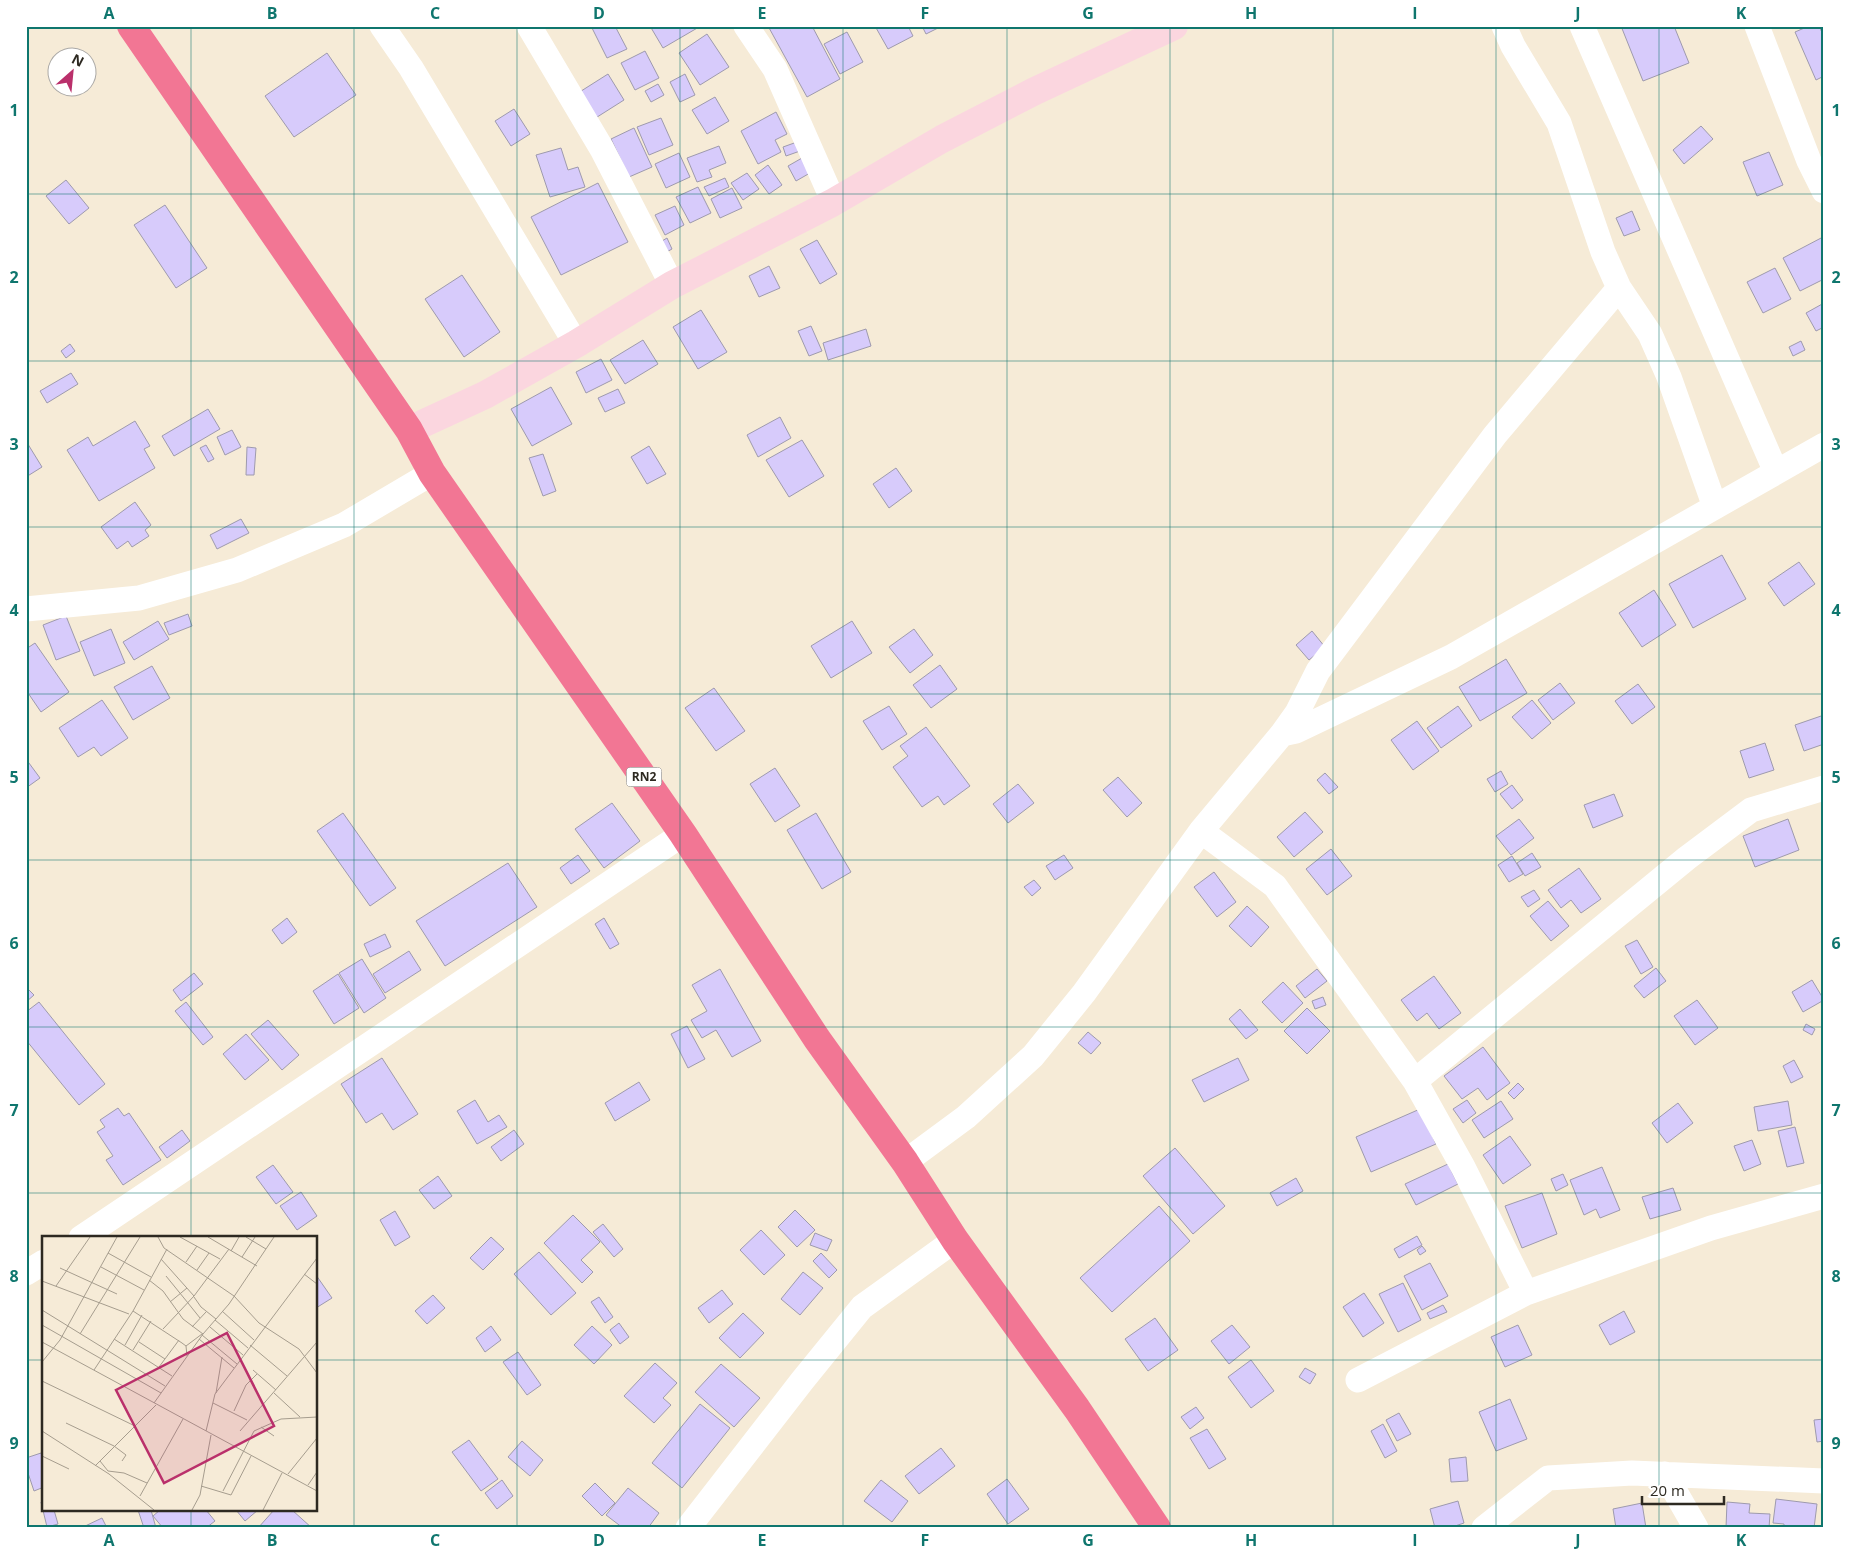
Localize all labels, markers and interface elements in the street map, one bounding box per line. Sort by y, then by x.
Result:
text: A [103,2,115,24]
text: B [267,2,277,24]
text: C [430,2,440,24]
text: D [593,2,605,24]
text: E [758,2,767,24]
text: F [921,2,929,24]
text: G [1082,2,1094,24]
text: H [1245,2,1257,24]
text: I [1412,2,1418,24]
text: J [1573,2,1581,24]
text: K [1736,2,1747,24]
north arrow [48,48,98,98]
text: N [69,49,88,71]
text: 1 [9,99,19,121]
text: 1 [1831,99,1841,121]
text: 2 [9,266,19,288]
text: 2 [1831,266,1841,288]
text: 3 [9,433,19,455]
text: 3 [1831,433,1841,455]
text: 4 [9,599,19,621]
text: 4 [1831,599,1841,621]
text: 5 [9,766,19,788]
text: 5 [1831,766,1841,788]
road number: RN2 [626,768,662,786]
text: 6 [9,932,19,954]
text: 6 [1831,932,1841,954]
text: 7 [9,1099,19,1121]
text: 7 [1831,1099,1841,1121]
inset map [42,1236,318,1512]
text: 8 [9,1265,19,1287]
text: 8 [1831,1265,1841,1287]
text: 9 [9,1432,19,1454]
text: 9 [1831,1432,1841,1454]
scale bar [1642,1474,1725,1506]
text: 20 m [1650,1480,1685,1500]
text: A [103,1529,115,1551]
text: B [267,1529,277,1551]
text: C [430,1529,440,1551]
text: D [593,1529,605,1551]
text: E [758,1529,767,1551]
text: F [921,1529,929,1551]
text: G [1082,1529,1094,1551]
text: H [1245,1529,1257,1551]
text: I [1412,1529,1418,1551]
text: J [1573,1529,1581,1551]
text: K [1736,1529,1747,1551]

